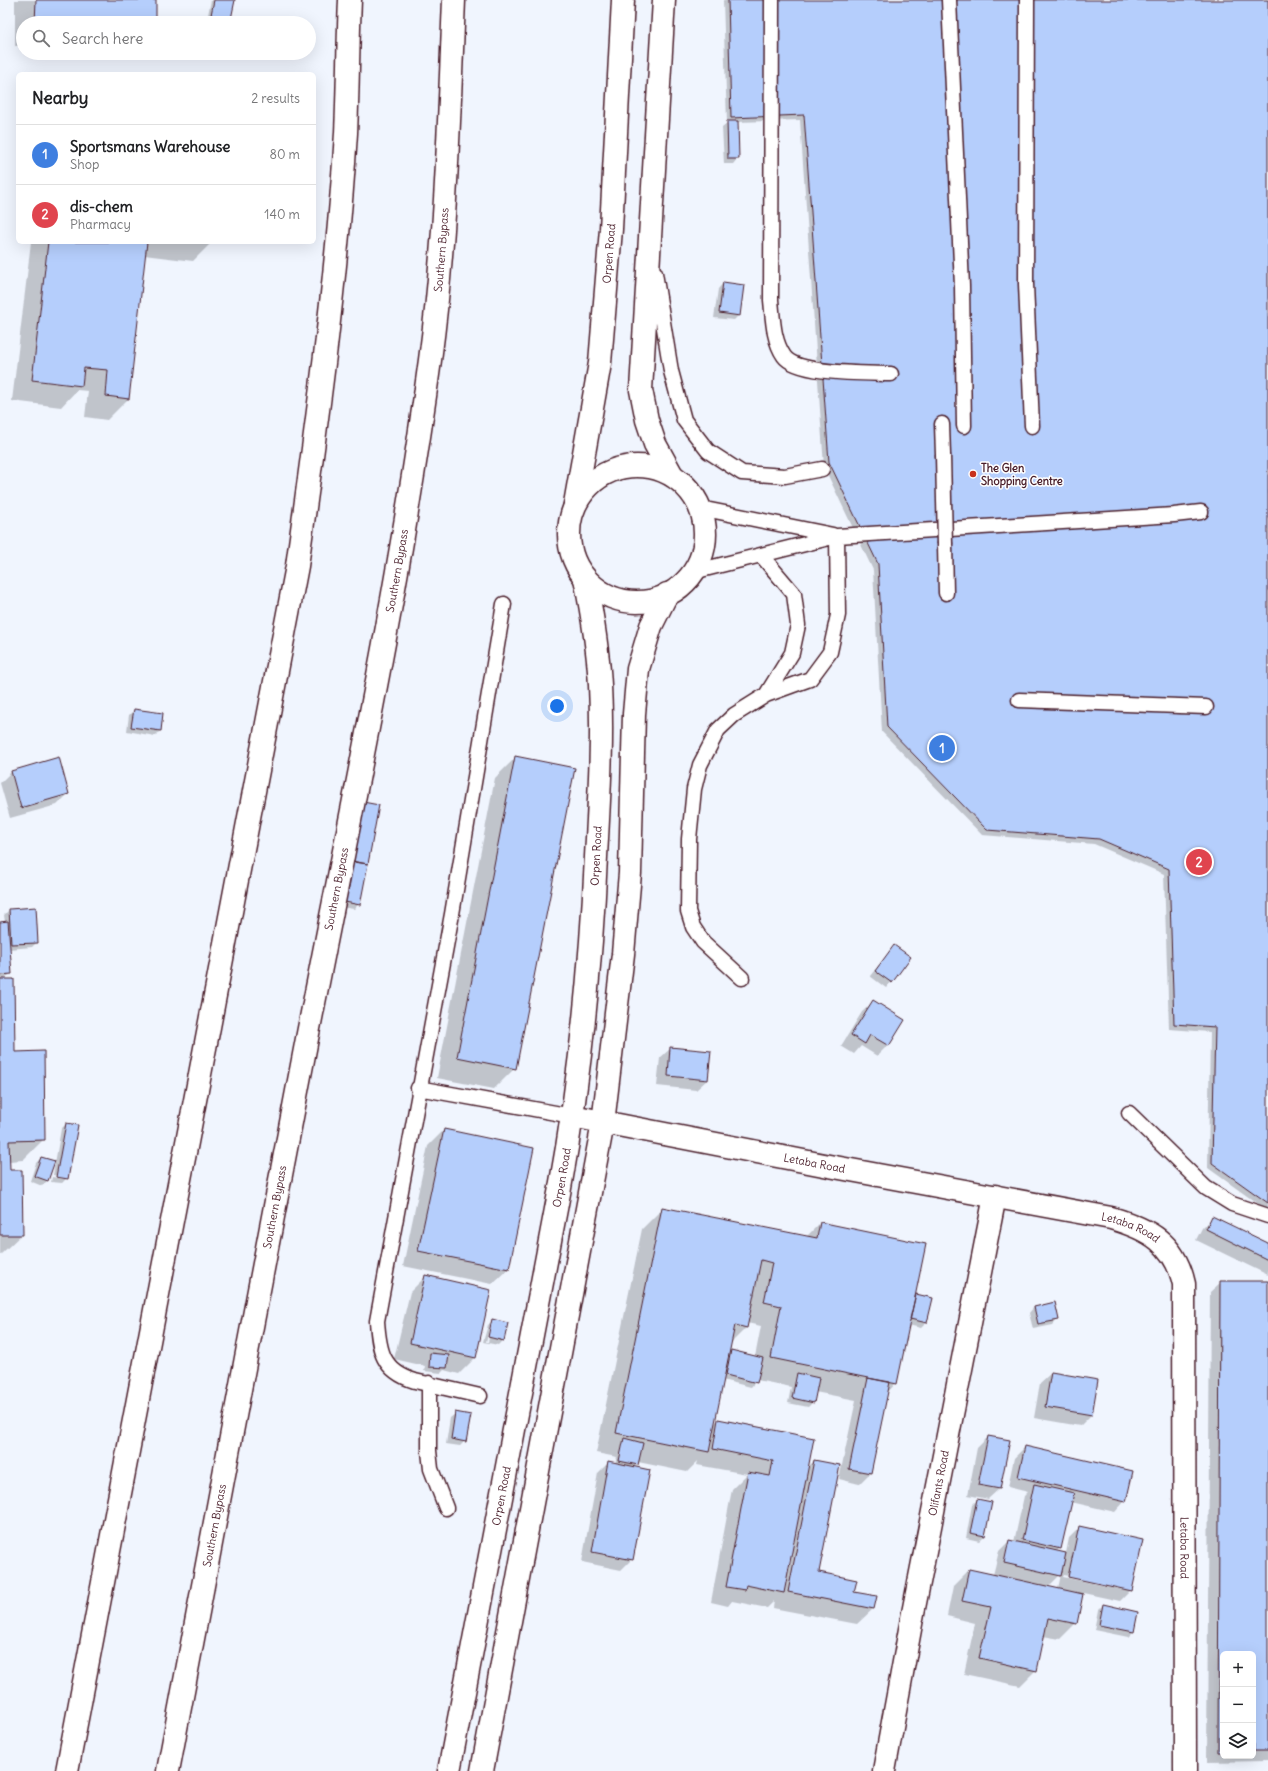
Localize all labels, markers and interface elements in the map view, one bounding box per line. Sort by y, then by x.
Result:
search box [16,16,316,60]
icon: search [30,27,52,49]
text: Search here [62,29,143,48]
text: Nearby [32,87,88,109]
text: 2 results [251,90,300,107]
text: Sportsmans Warehouse [70,137,230,156]
text: 1 [42,146,48,163]
text: 80 m [269,146,300,163]
text: Shop [70,156,99,173]
text: dis-chem [70,197,133,216]
text: 2 [41,206,49,223]
text: 140 m [264,206,300,223]
street label: Southern Bypass [431,207,451,293]
text: Pharmacy [70,216,131,233]
street label: Orpen Road [600,223,618,284]
place label: The Glen Shopping Centre [981,461,1063,489]
marker: The Glen Shopping Centre [968,469,978,479]
street label: Southern Bypass [383,528,411,613]
your location [547,696,567,716]
pin: 1 [929,733,955,763]
street label: Orpen Road [588,825,605,886]
street label: Southern Bypass [321,846,352,932]
pin: 2 [1186,847,1212,877]
street label: Orpen Road [549,1146,574,1208]
street label: Letaba Road [782,1150,847,1176]
street label: Southern Bypass [260,1164,289,1250]
street label: Letaba Road [1100,1209,1163,1246]
street label: Olifants Road [925,1449,952,1517]
street label: Orpen Road [489,1465,514,1527]
street label: Southern Bypass [200,1483,229,1568]
street label: Letaba Road [1177,1517,1192,1580]
map controls [1220,1651,1256,1759]
button: + [1220,1651,1256,1687]
button: − [1220,1687,1256,1723]
button: layers [1220,1723,1256,1759]

